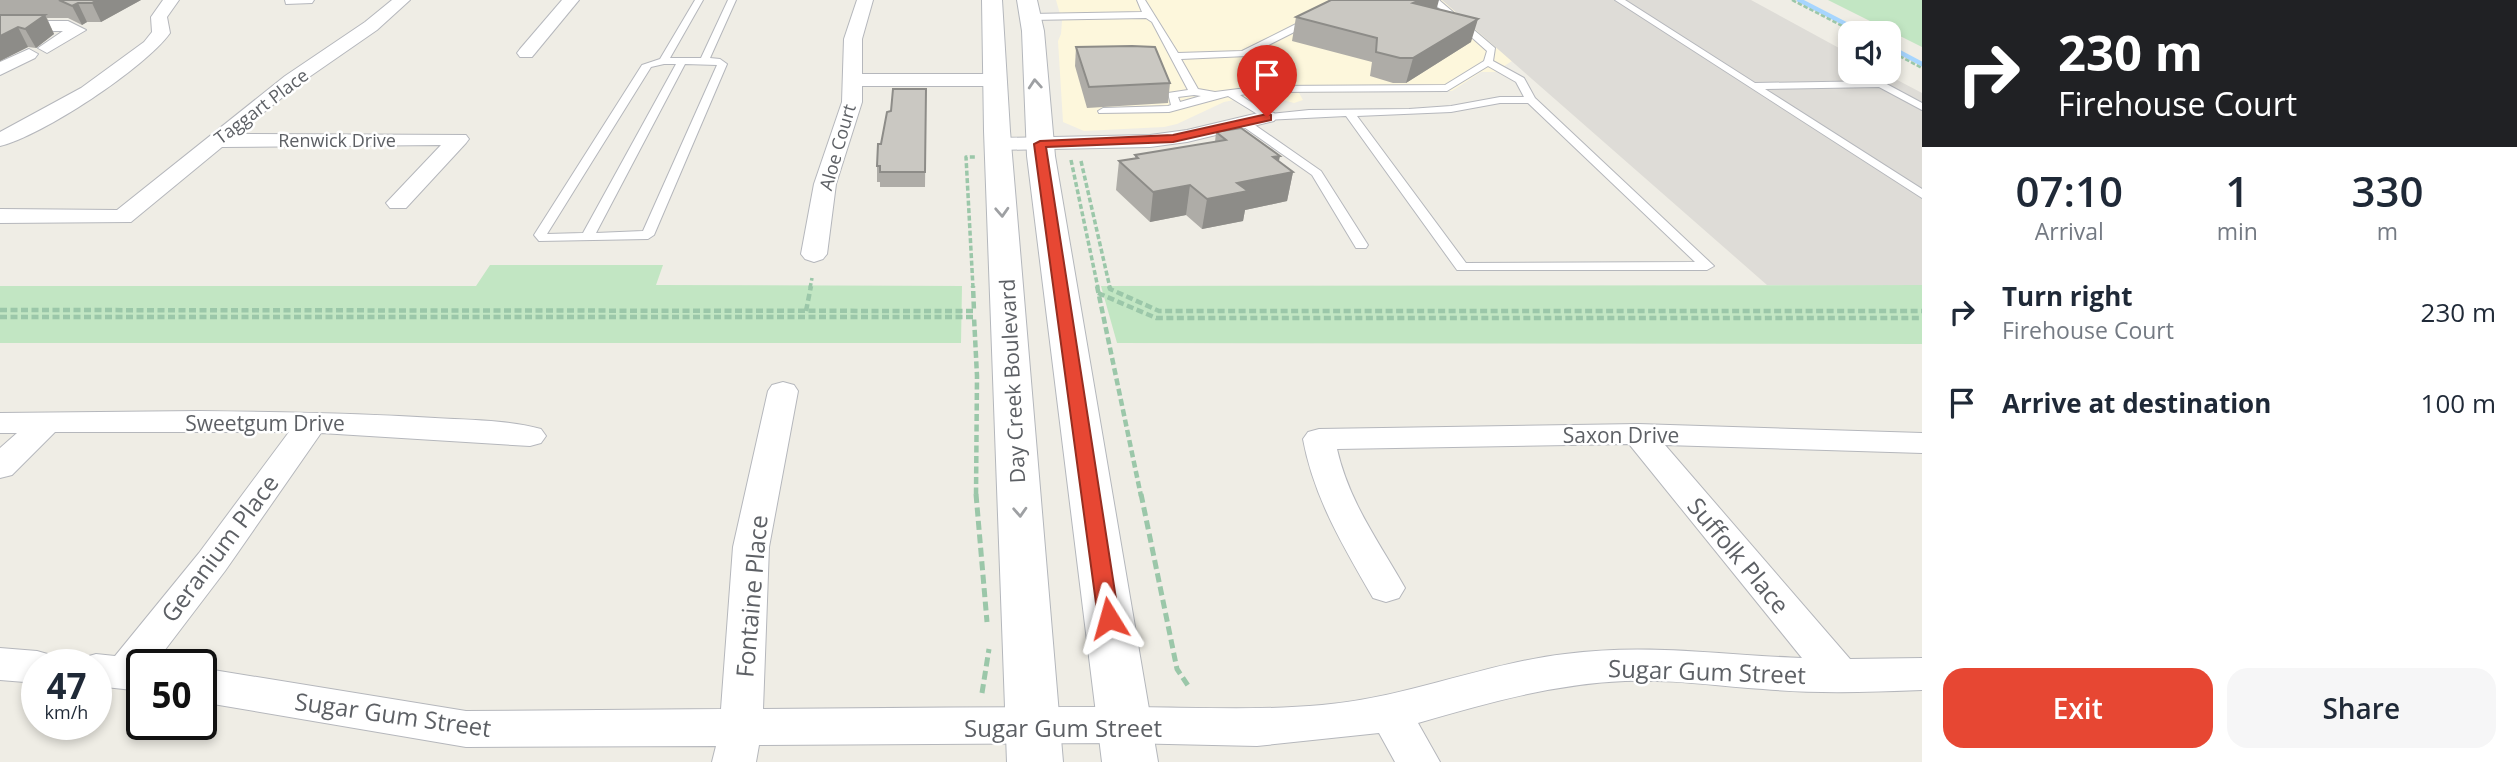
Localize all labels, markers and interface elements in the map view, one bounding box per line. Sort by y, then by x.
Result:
text: 230 m [2058,19,2203,85]
map controls [1838,21,1901,84]
button: sound [1838,21,1901,84]
icon: right [1943,28,2034,119]
pin [1237,45,1297,117]
icon: arrive [1248,56,1286,94]
street label: Taggart Place [209,63,313,149]
one-way arrow [1028,78,1043,89]
text: Firehouse Court [2058,82,2297,125]
street label: Aloe Court [813,101,861,193]
street label: Renwick Drive [278,128,396,152]
text: 07:10 [2016,162,2123,219]
text: 1 [2225,162,2249,219]
text: 330 [2351,162,2423,219]
one-way arrow [994,207,1009,218]
text: Arrival [2035,215,2104,247]
text: min [2217,215,2258,247]
text: m [2377,215,2398,247]
street label: Day Creek Boulevard [993,278,1031,484]
text: Turn right [2002,278,2133,314]
icon: right [1943,293,1981,331]
text: 230 m [2421,294,2496,330]
text: Firehouse Court [2002,314,2174,346]
icon: arrive [1943,384,1981,422]
text: Arrive at destination [2002,385,2271,421]
text: 100 m [2421,385,2496,421]
street label: Sweetgum Drive [185,409,345,437]
street label: Saxon Drive [1563,421,1679,449]
street label: Geranium Place [153,467,285,629]
street label: Suffolk Place [1681,490,1797,620]
one-way arrow [1012,506,1027,517]
street label: Fontaine Place [727,514,775,678]
position arrow [1072,581,1146,655]
speed limit sign: 50 [126,649,217,740]
street label: Sugar Gum Street [1608,651,1806,691]
text: 47 [46,662,87,709]
button: Exit [1943,668,2213,748]
button: Share [2227,668,2496,748]
street label: Sugar Gum Street [293,684,493,744]
text: km/h [45,700,88,724]
street label: Sugar Gum Street [964,711,1162,744]

